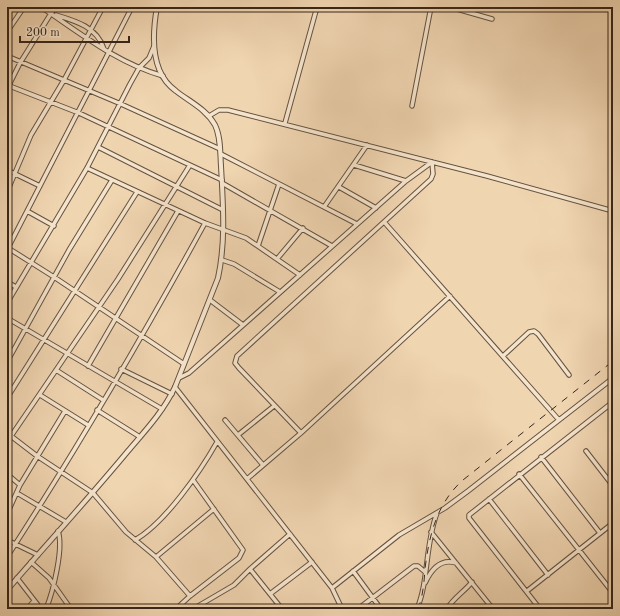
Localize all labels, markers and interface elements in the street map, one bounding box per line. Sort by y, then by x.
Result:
scale bar [20,18,129,44]
text: 200 m [26,27,60,39]

